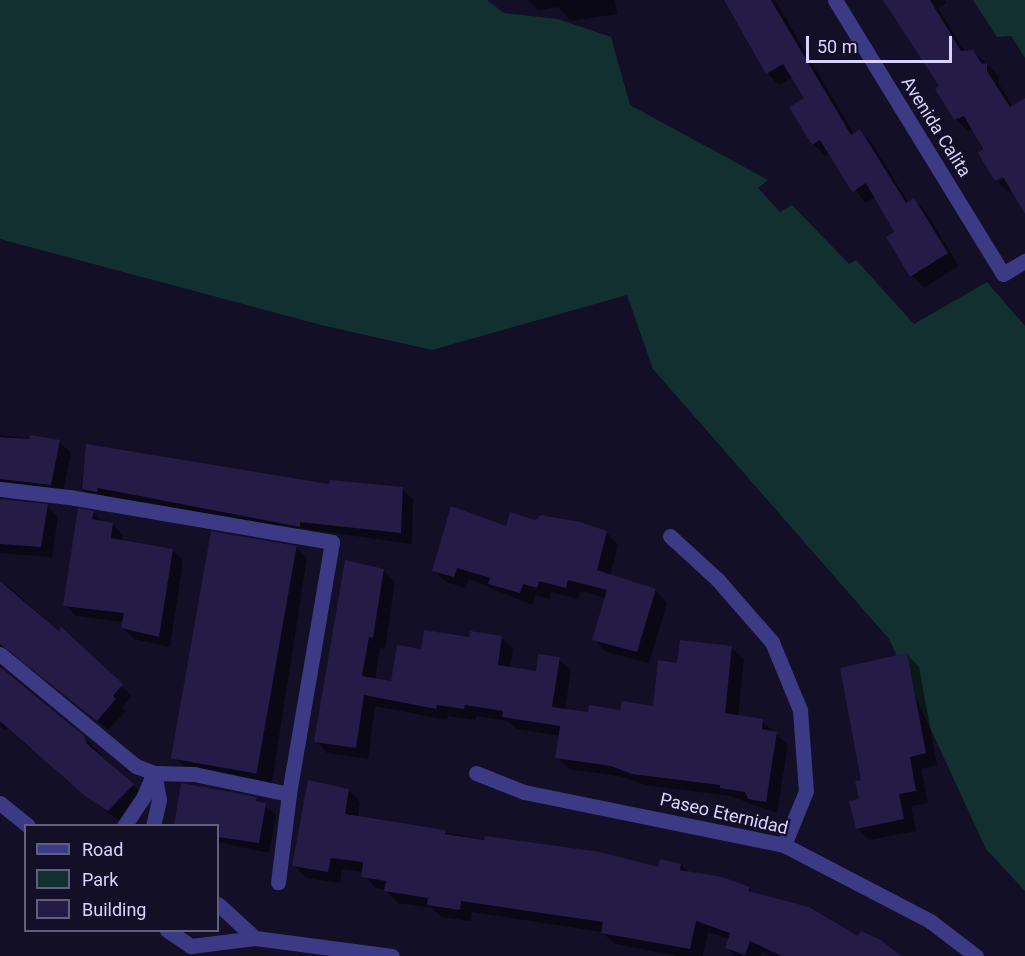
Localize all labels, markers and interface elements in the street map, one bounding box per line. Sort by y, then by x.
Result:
scale bar [809,24,954,62]
text: 50 m [817,36,857,57]
street label: Avenida Calita [897,73,975,181]
street label: Paseo Eternidad [658,789,790,839]
legend [24,824,219,932]
text: Road [82,839,123,860]
text: Park [82,869,118,890]
text: Building [82,899,146,920]

